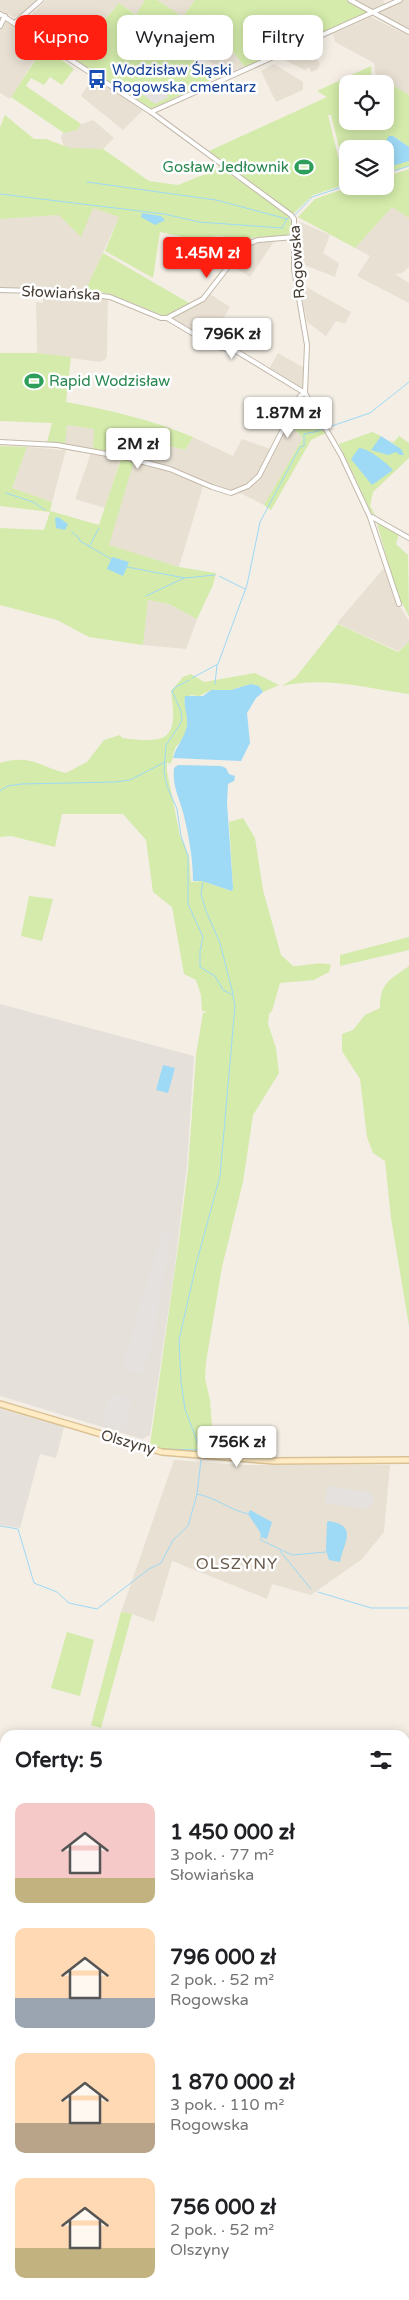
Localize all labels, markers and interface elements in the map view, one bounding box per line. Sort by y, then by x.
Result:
chip: Kupno [15,15,107,60]
chip: Wynajem [117,15,233,60]
chip: Filtry [243,15,323,60]
place label: Wodzisław Śląski Rogowska cmentarz [112,61,256,96]
bus stop icon: Wodzisław Śląski Rogowska cmentarz [86,68,108,90]
map controls [339,75,394,195]
button: locate [339,75,394,130]
button: layers [339,140,394,195]
sports icon: Gosław Jedłownik [293,156,315,178]
place label: Gosław Jedłownik [163,158,289,176]
street label: Rogowska [285,225,309,299]
pin: 1.45M zł [155,236,259,279]
text: 1.45M zł [174,243,240,263]
street label: Słowiańska [21,282,101,304]
pin: 796K zł [186,318,278,360]
text: 796K zł [203,324,261,344]
sports icon: Rapid Wodzisław [23,370,45,392]
place label: Rapid Wodzisław [49,372,170,390]
pin: 1.87M zł [236,396,340,439]
text: 1.87M zł [255,403,321,423]
pin: 2M zł [103,428,173,470]
text: 2M zł [117,434,159,454]
street label: Olszyny [99,1426,157,1458]
pin: 756K zł [191,1426,283,1468]
text: 756K zł [208,1432,266,1452]
district label: OLSZYNY [196,1554,278,1574]
icon: filters [367,1746,395,1774]
text: Oferty: 5 [15,1748,103,1773]
text: 1 450 000 zł [170,1820,295,1845]
icon: home [55,1823,115,1883]
text: 3 pok. · 77 m² [170,1845,274,1865]
text: Słowiańska [170,1865,254,1885]
text: 796 000 zł [170,1945,276,1970]
icon: home [55,1948,115,2008]
text: 2 pok. · 52 m² [170,1970,274,1990]
text: Rogowska [170,1990,249,2010]
text: 1 870 000 zł [170,2070,295,2095]
icon: home [55,2073,115,2133]
text: 3 pok. · 110 m² [170,2095,284,2115]
text: Rogowska [170,2115,249,2135]
text: 756 000 zł [170,2195,276,2220]
icon: home [55,2198,115,2258]
text: 2 pok. · 52 m² [170,2220,274,2240]
text: Olszyny [170,2240,229,2260]

